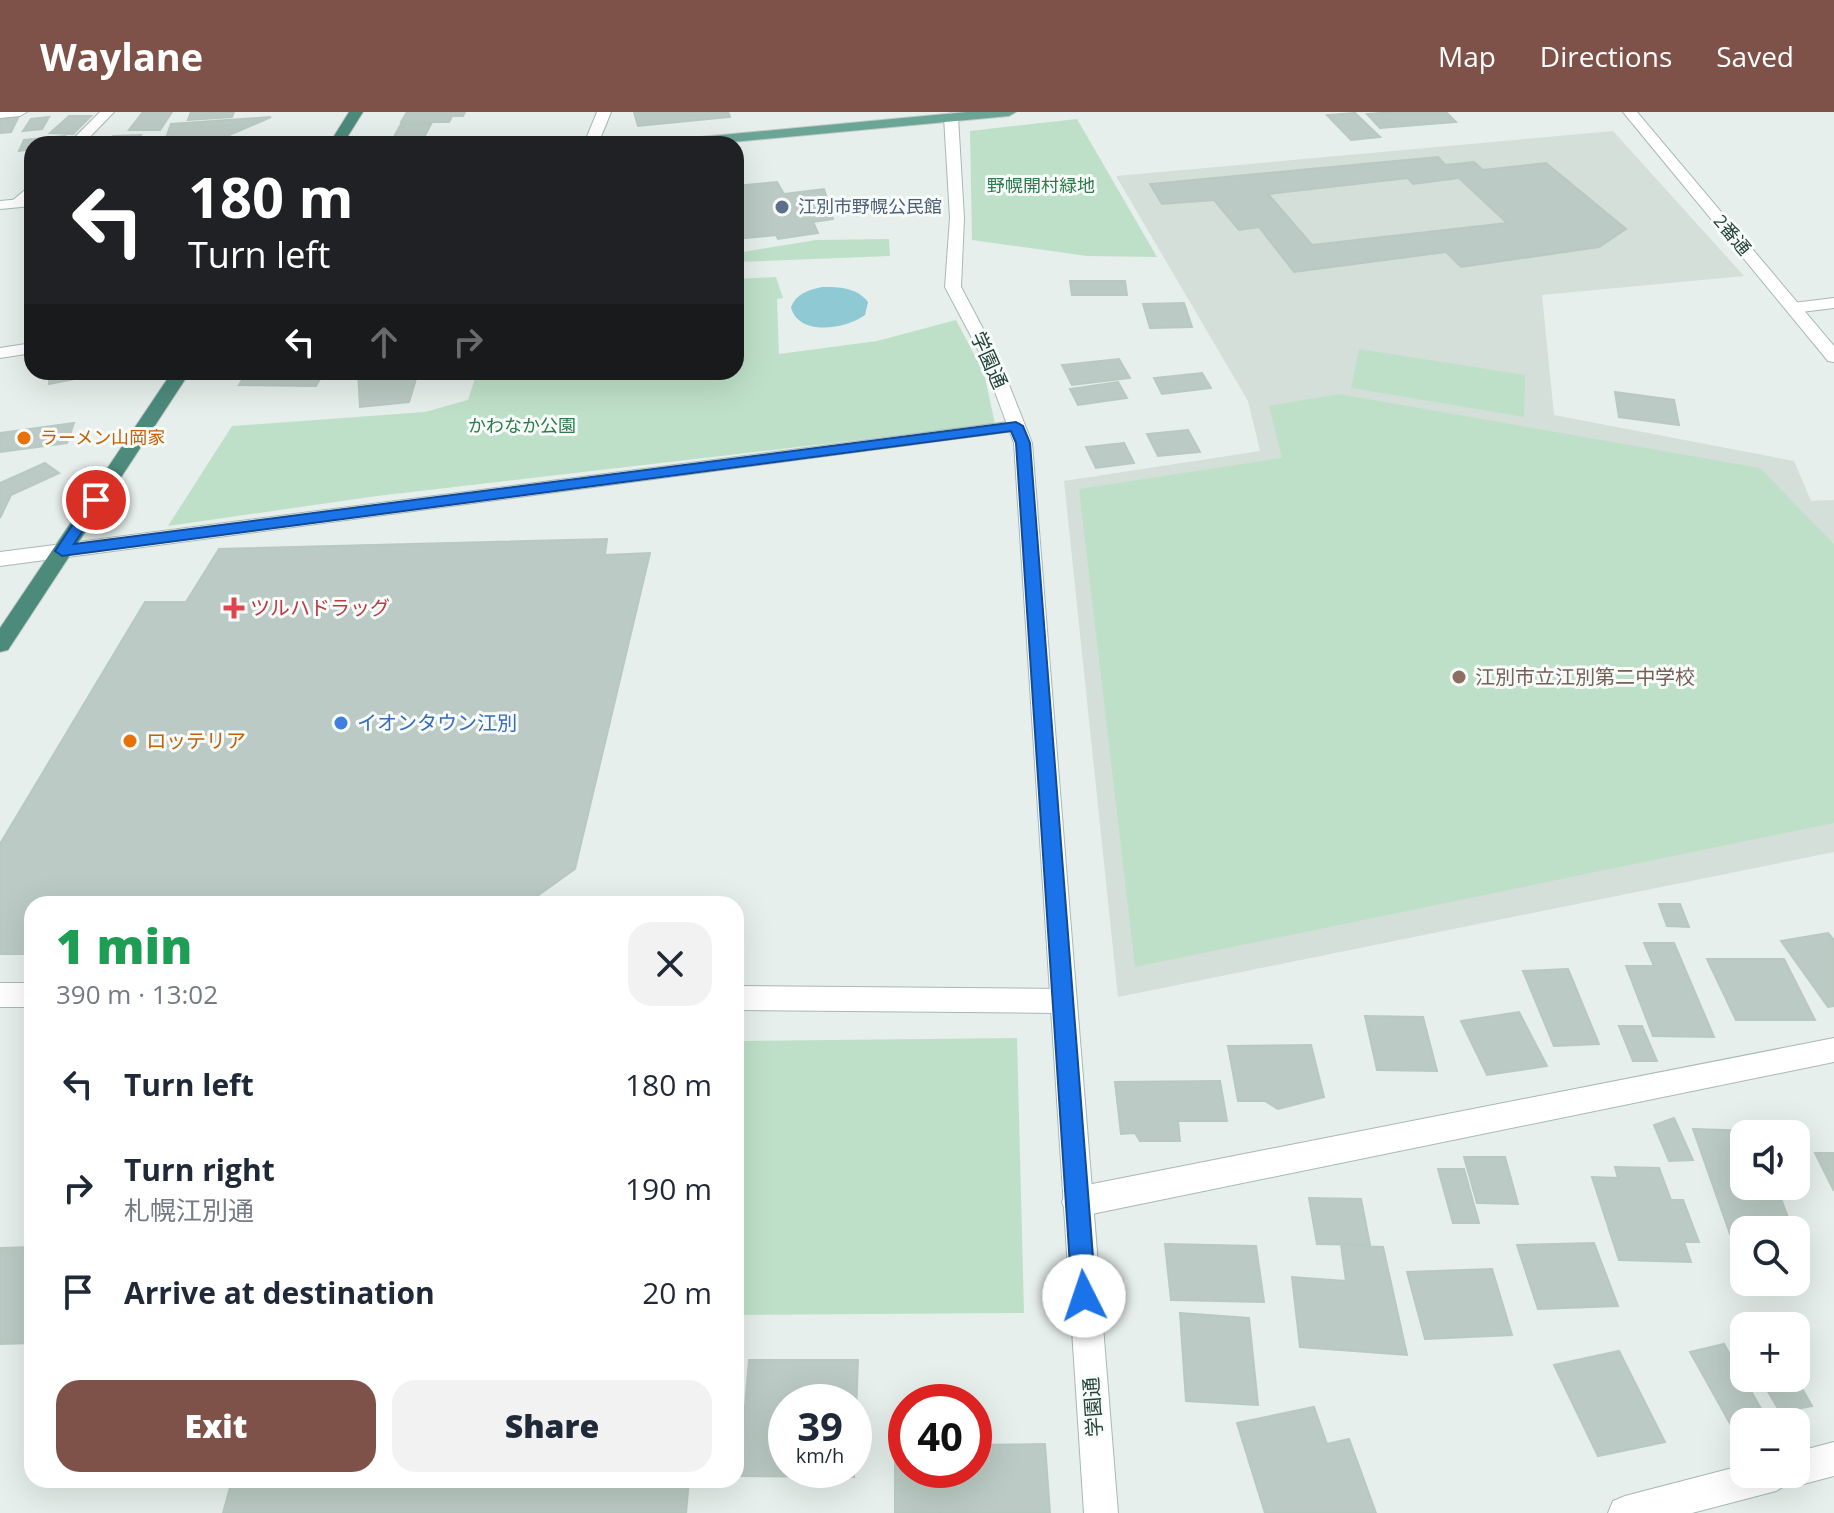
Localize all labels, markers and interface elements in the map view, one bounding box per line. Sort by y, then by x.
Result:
text: Waylane [40,30,203,82]
text: Map [1438,37,1496,75]
text: Directions [1540,37,1672,75]
text: Saved [1716,37,1794,75]
text: 180 m [188,158,354,234]
icon: left [56,168,160,272]
park label: 野幌開村緑地 [987,173,1095,197]
place label: 江別市野幌公民館 [798,194,942,218]
marker: 江別市野幌公民館 [773,198,791,216]
street label: 2番通 [1709,209,1757,260]
text: Turn left [188,230,330,279]
icon: left [278,320,322,364]
icon: ahead [362,320,406,364]
icon: right [446,320,490,364]
street label: 学園通 [965,327,1014,393]
park label: かわなか公園 [468,413,576,437]
place label: ラーメン山岡家 [40,425,165,449]
marker: ラーメン山岡家 [15,429,33,447]
pin [62,466,130,534]
icon: arrive [74,478,118,522]
place label: ツルハドラッグ [250,594,390,621]
marker: ツルハドラッグ [225,599,243,617]
place label: 江別市立江別第二中学校 [1475,663,1695,690]
marker: 江別市立江別第二中学校 [1450,668,1468,686]
place label: イオンタウン江別 [357,709,517,736]
marker: イオンタウン江別 [332,714,350,732]
place label: ロッテリア [146,727,246,754]
marker: ロッテリア [121,732,139,750]
text: 1 min [56,913,192,978]
button: close [628,922,712,1006]
text: 390 m · 13:02 [56,976,218,1012]
icon: left [56,1062,100,1106]
text: Turn left [124,1064,254,1105]
text: 180 m [625,1064,712,1105]
map controls [1730,1120,1810,1488]
button: sound [1730,1120,1810,1200]
text: Turn right [124,1149,275,1190]
icon: right [56,1166,100,1210]
text: 190 m [625,1168,712,1209]
text: 札幌江別通 [124,1192,254,1228]
button: search [1730,1216,1810,1296]
position arrow [1042,1254,1126,1338]
icon: arrive [56,1270,100,1314]
text: Arrive at destination [124,1272,435,1313]
text: 20 m [642,1272,712,1313]
button: + [1730,1312,1810,1392]
street label: 学園通 [1077,1376,1108,1438]
button: Exit [56,1380,376,1472]
button: Share [392,1380,712,1472]
speed limit sign: 40 [888,1384,992,1488]
text: 39 [797,1398,843,1453]
button: − [1730,1408,1810,1488]
text: km/h [796,1442,844,1469]

